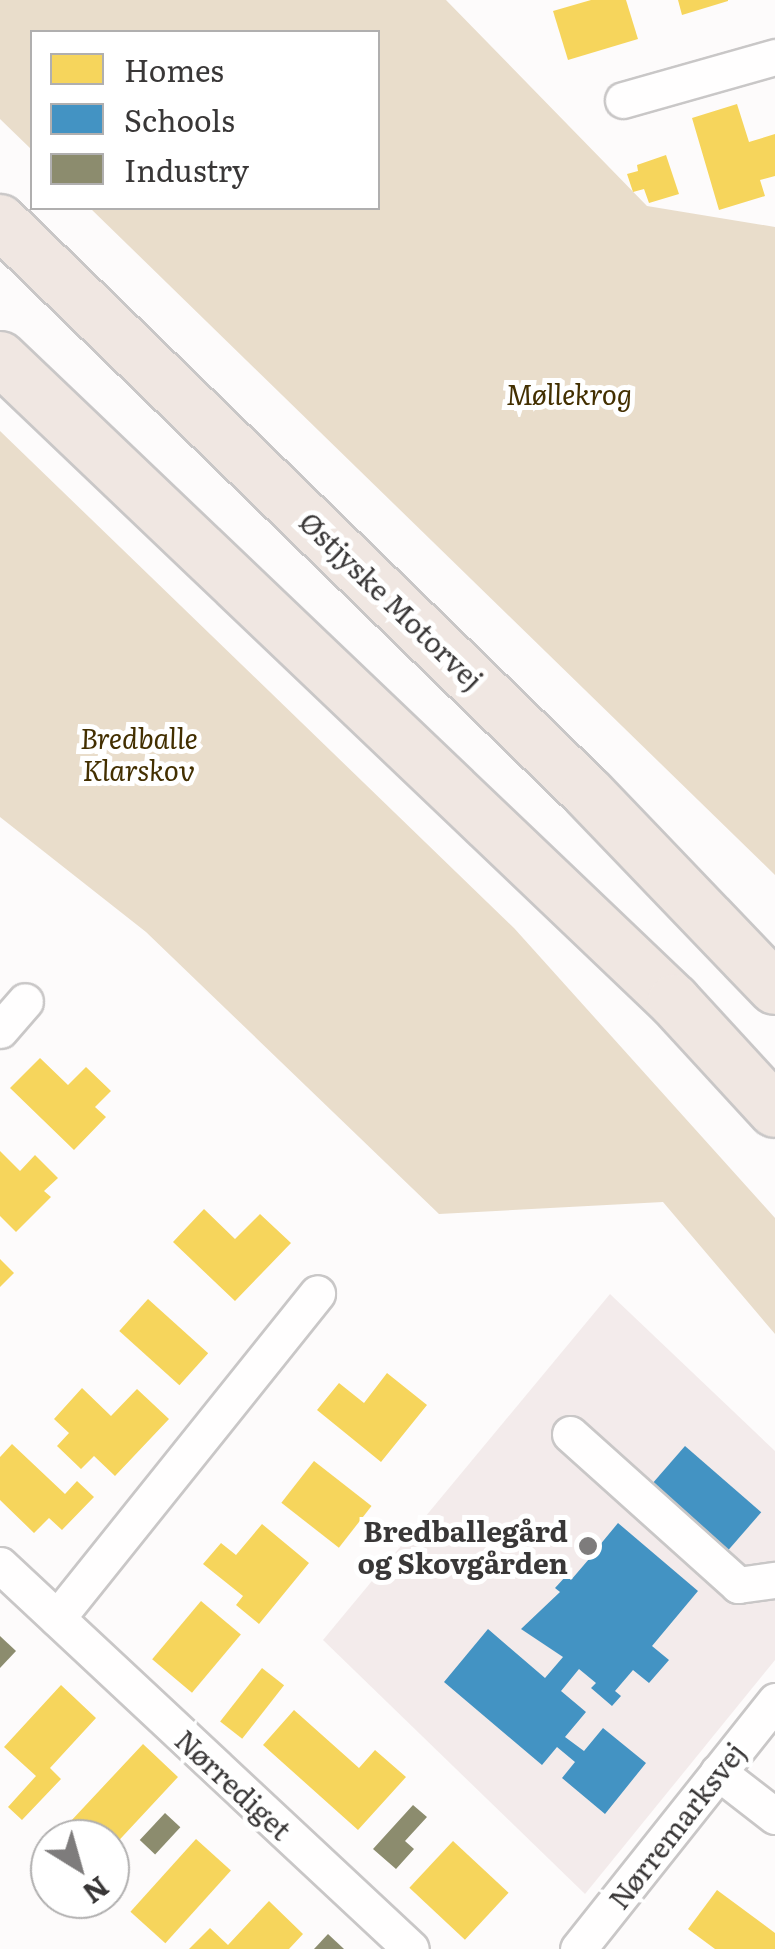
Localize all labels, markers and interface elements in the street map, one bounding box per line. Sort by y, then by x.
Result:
legend [30,30,380,210]
text: Homes [124,47,224,91]
text: Schools [124,97,235,141]
text: Industry [124,147,249,191]
park label: Møllekrog [506,376,632,410]
street label: Østjyske Motorvej [294,504,490,696]
park label: Bredballe Klarskov [80,720,198,786]
place label: Bredballegård og Skovgården [357,1513,568,1579]
marker: Bredballegård og Skovgården [577,1535,599,1557]
street label: Nørrediget [169,1722,299,1846]
street label: Nørremarksvej [601,1735,751,1915]
north arrow [30,1819,130,1919]
text: N [75,1868,119,1915]

